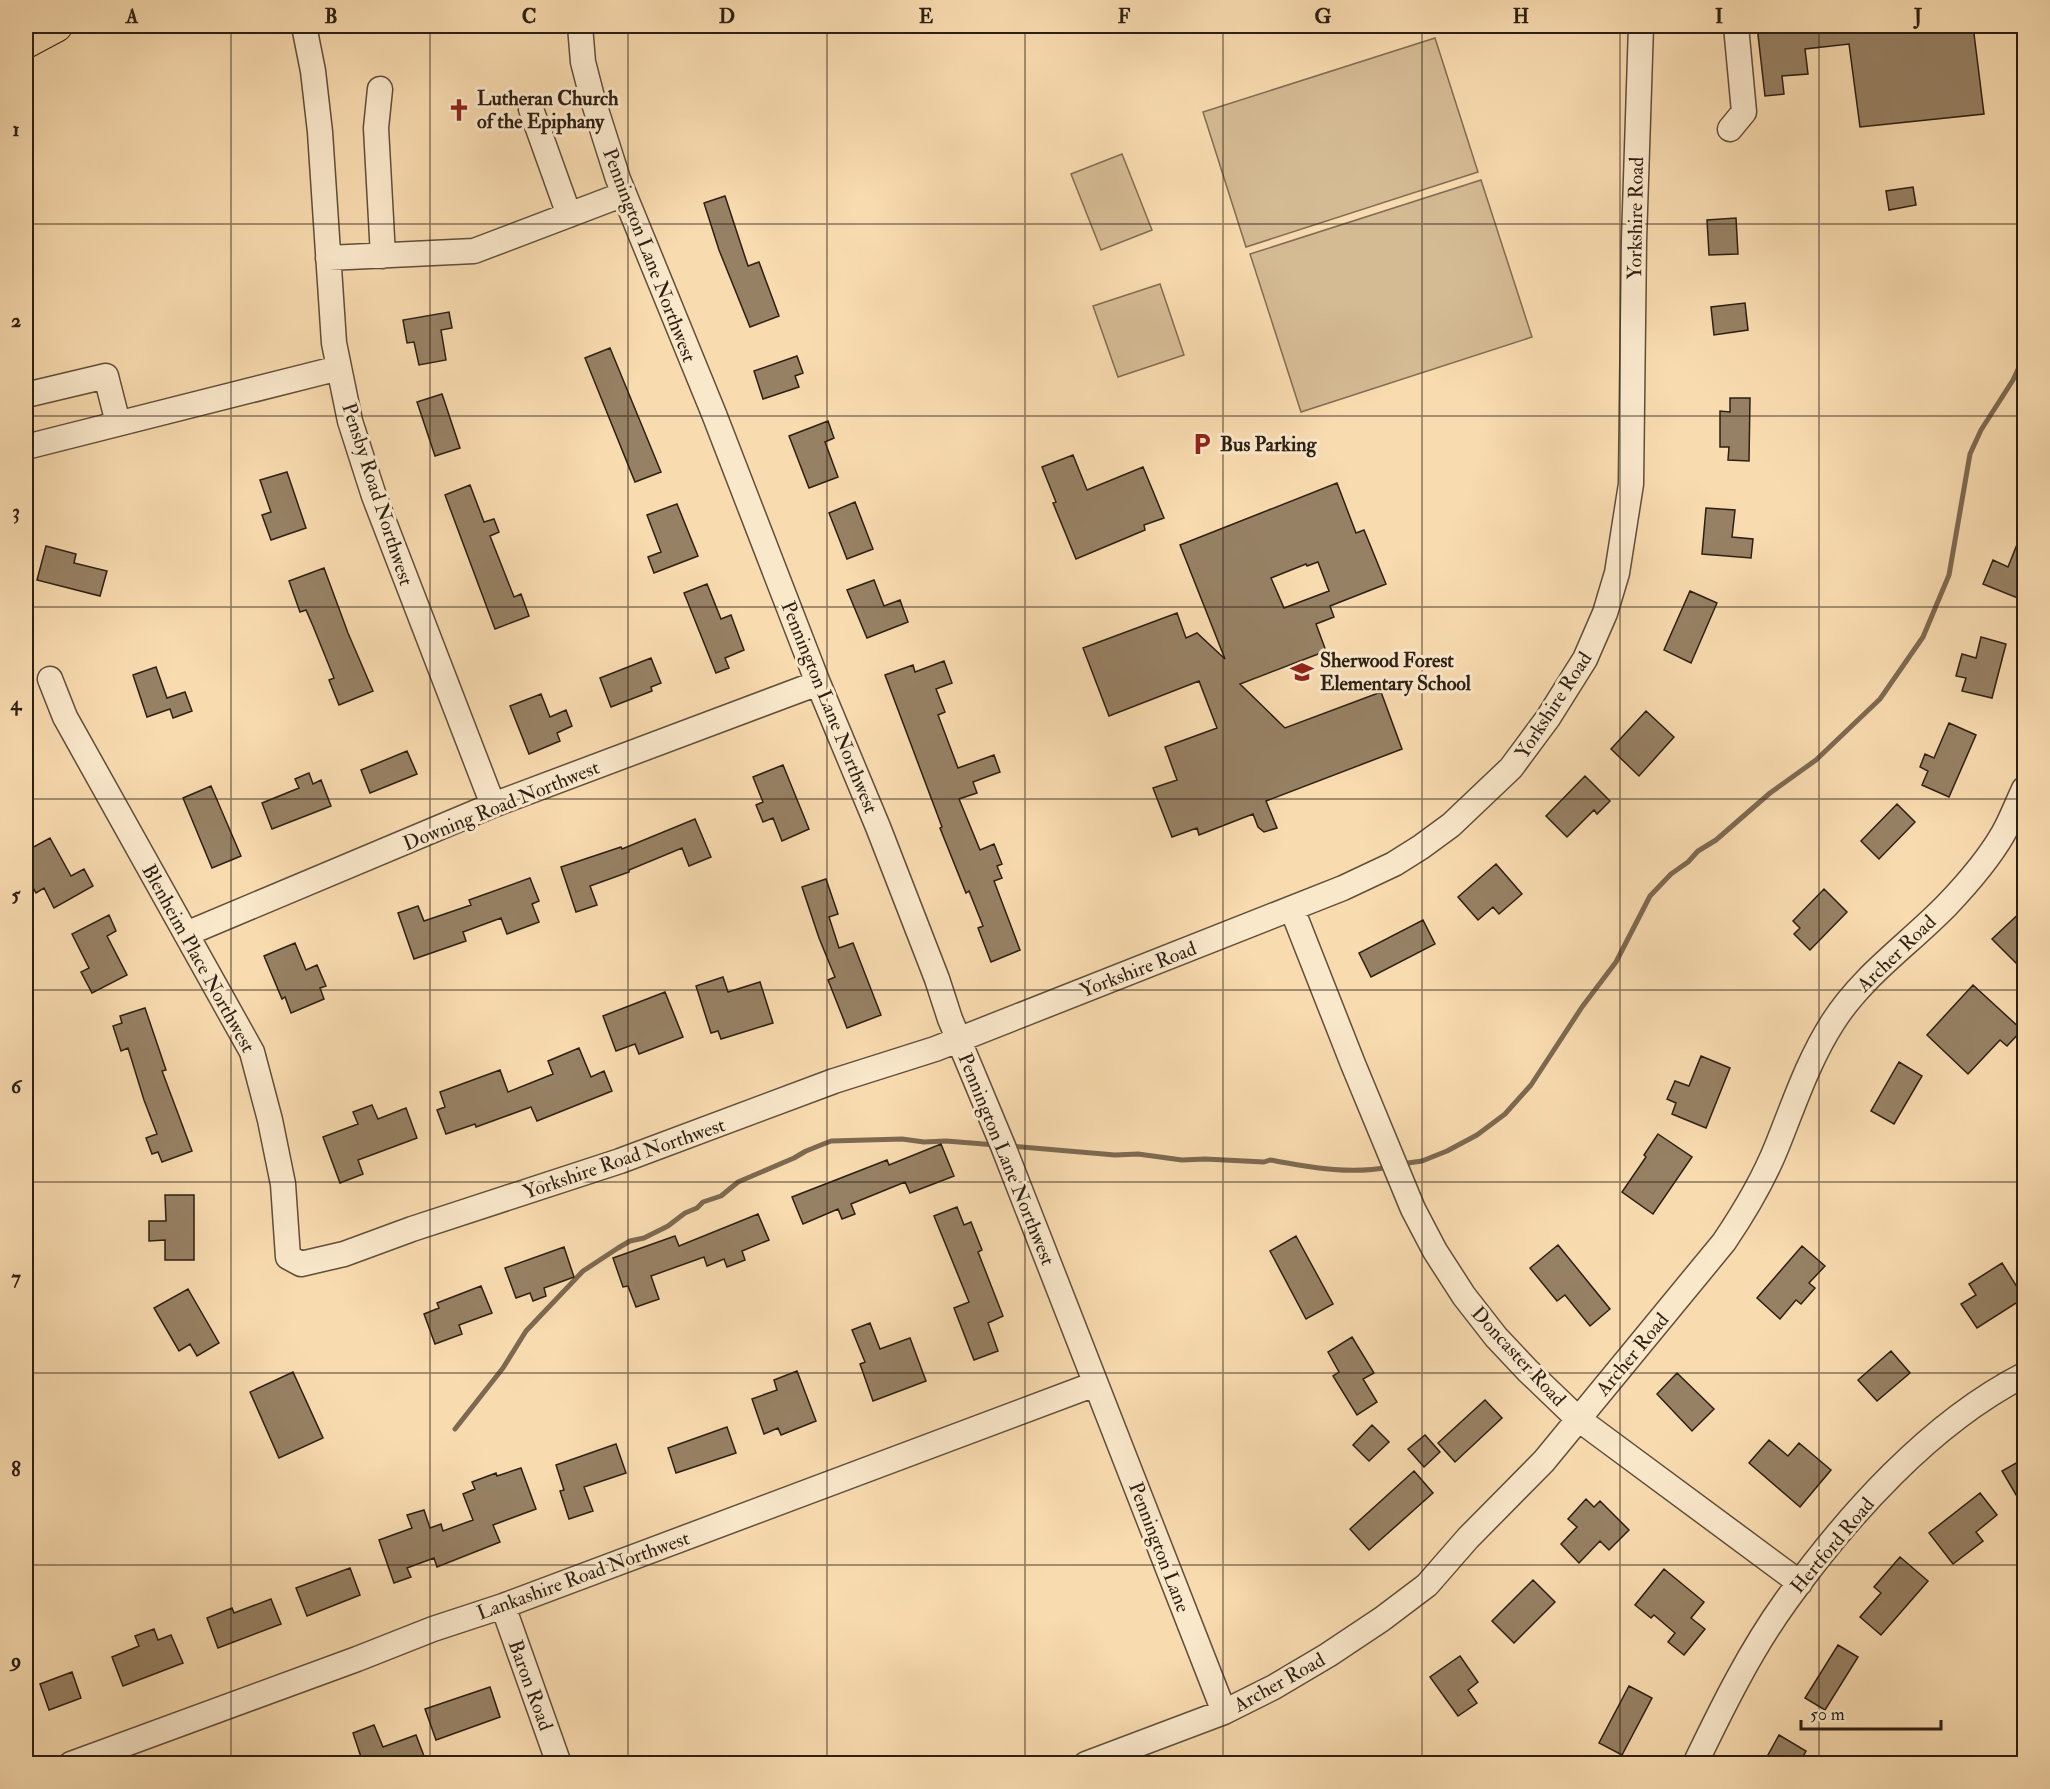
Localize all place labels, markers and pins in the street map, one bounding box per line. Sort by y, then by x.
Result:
place label: Lutheran Church of the Epiphany [477,86,619,135]
church icon: Lutheran Church of the Epiphany [446,97,472,123]
parking icon: Bus Parking [1189,431,1215,457]
place label: Bus Parking [1220,432,1318,458]
place label: Sherwood Forest Elementary School [1320,648,1472,697]
school or university icon: Sherwood Forest Elementary School [1289,659,1315,685]

